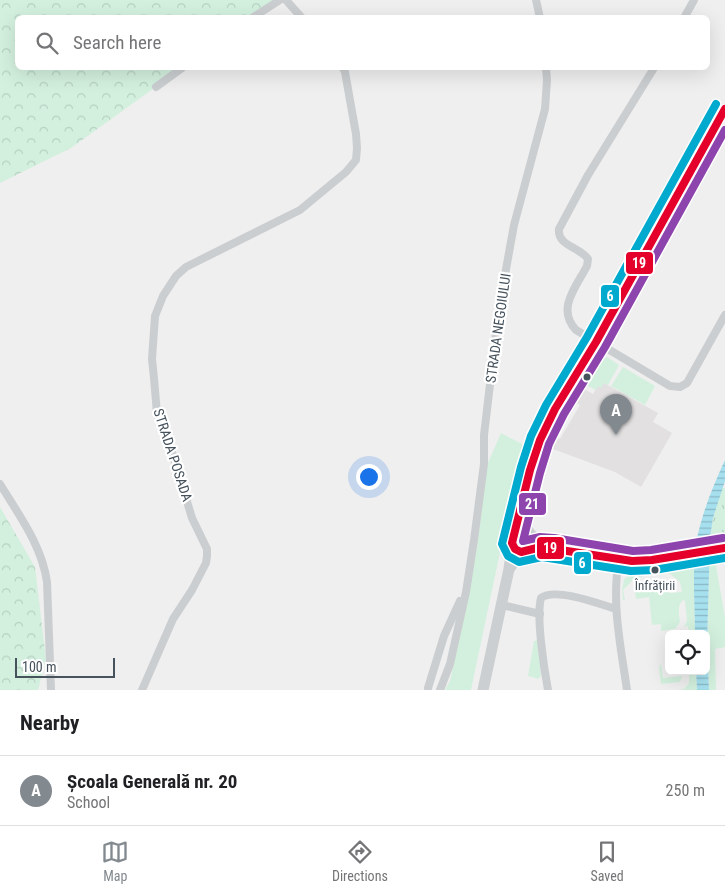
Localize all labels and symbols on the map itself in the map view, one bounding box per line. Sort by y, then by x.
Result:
line badge: 19 [625,251,654,275]
text: 19 [632,255,646,271]
street label: STRADA NEGOIULUI [482,272,514,384]
line badge: 6 [600,284,620,308]
text: 6 [606,288,614,304]
unlabelled marker [582,372,592,382]
pin: A [600,394,632,435]
street label: STRADA POSADA [150,407,196,503]
your location [356,464,382,490]
line badge: 21 [518,492,547,516]
text: 21 [525,496,539,512]
line badge: 19 [536,536,565,560]
text: 19 [543,540,557,556]
line badge: 6 [573,551,592,575]
text: 6 [578,555,586,571]
marker: Înfrățirii [650,565,660,575]
place label: Înfrățirii [634,578,675,594]
scale bar [15,655,115,678]

